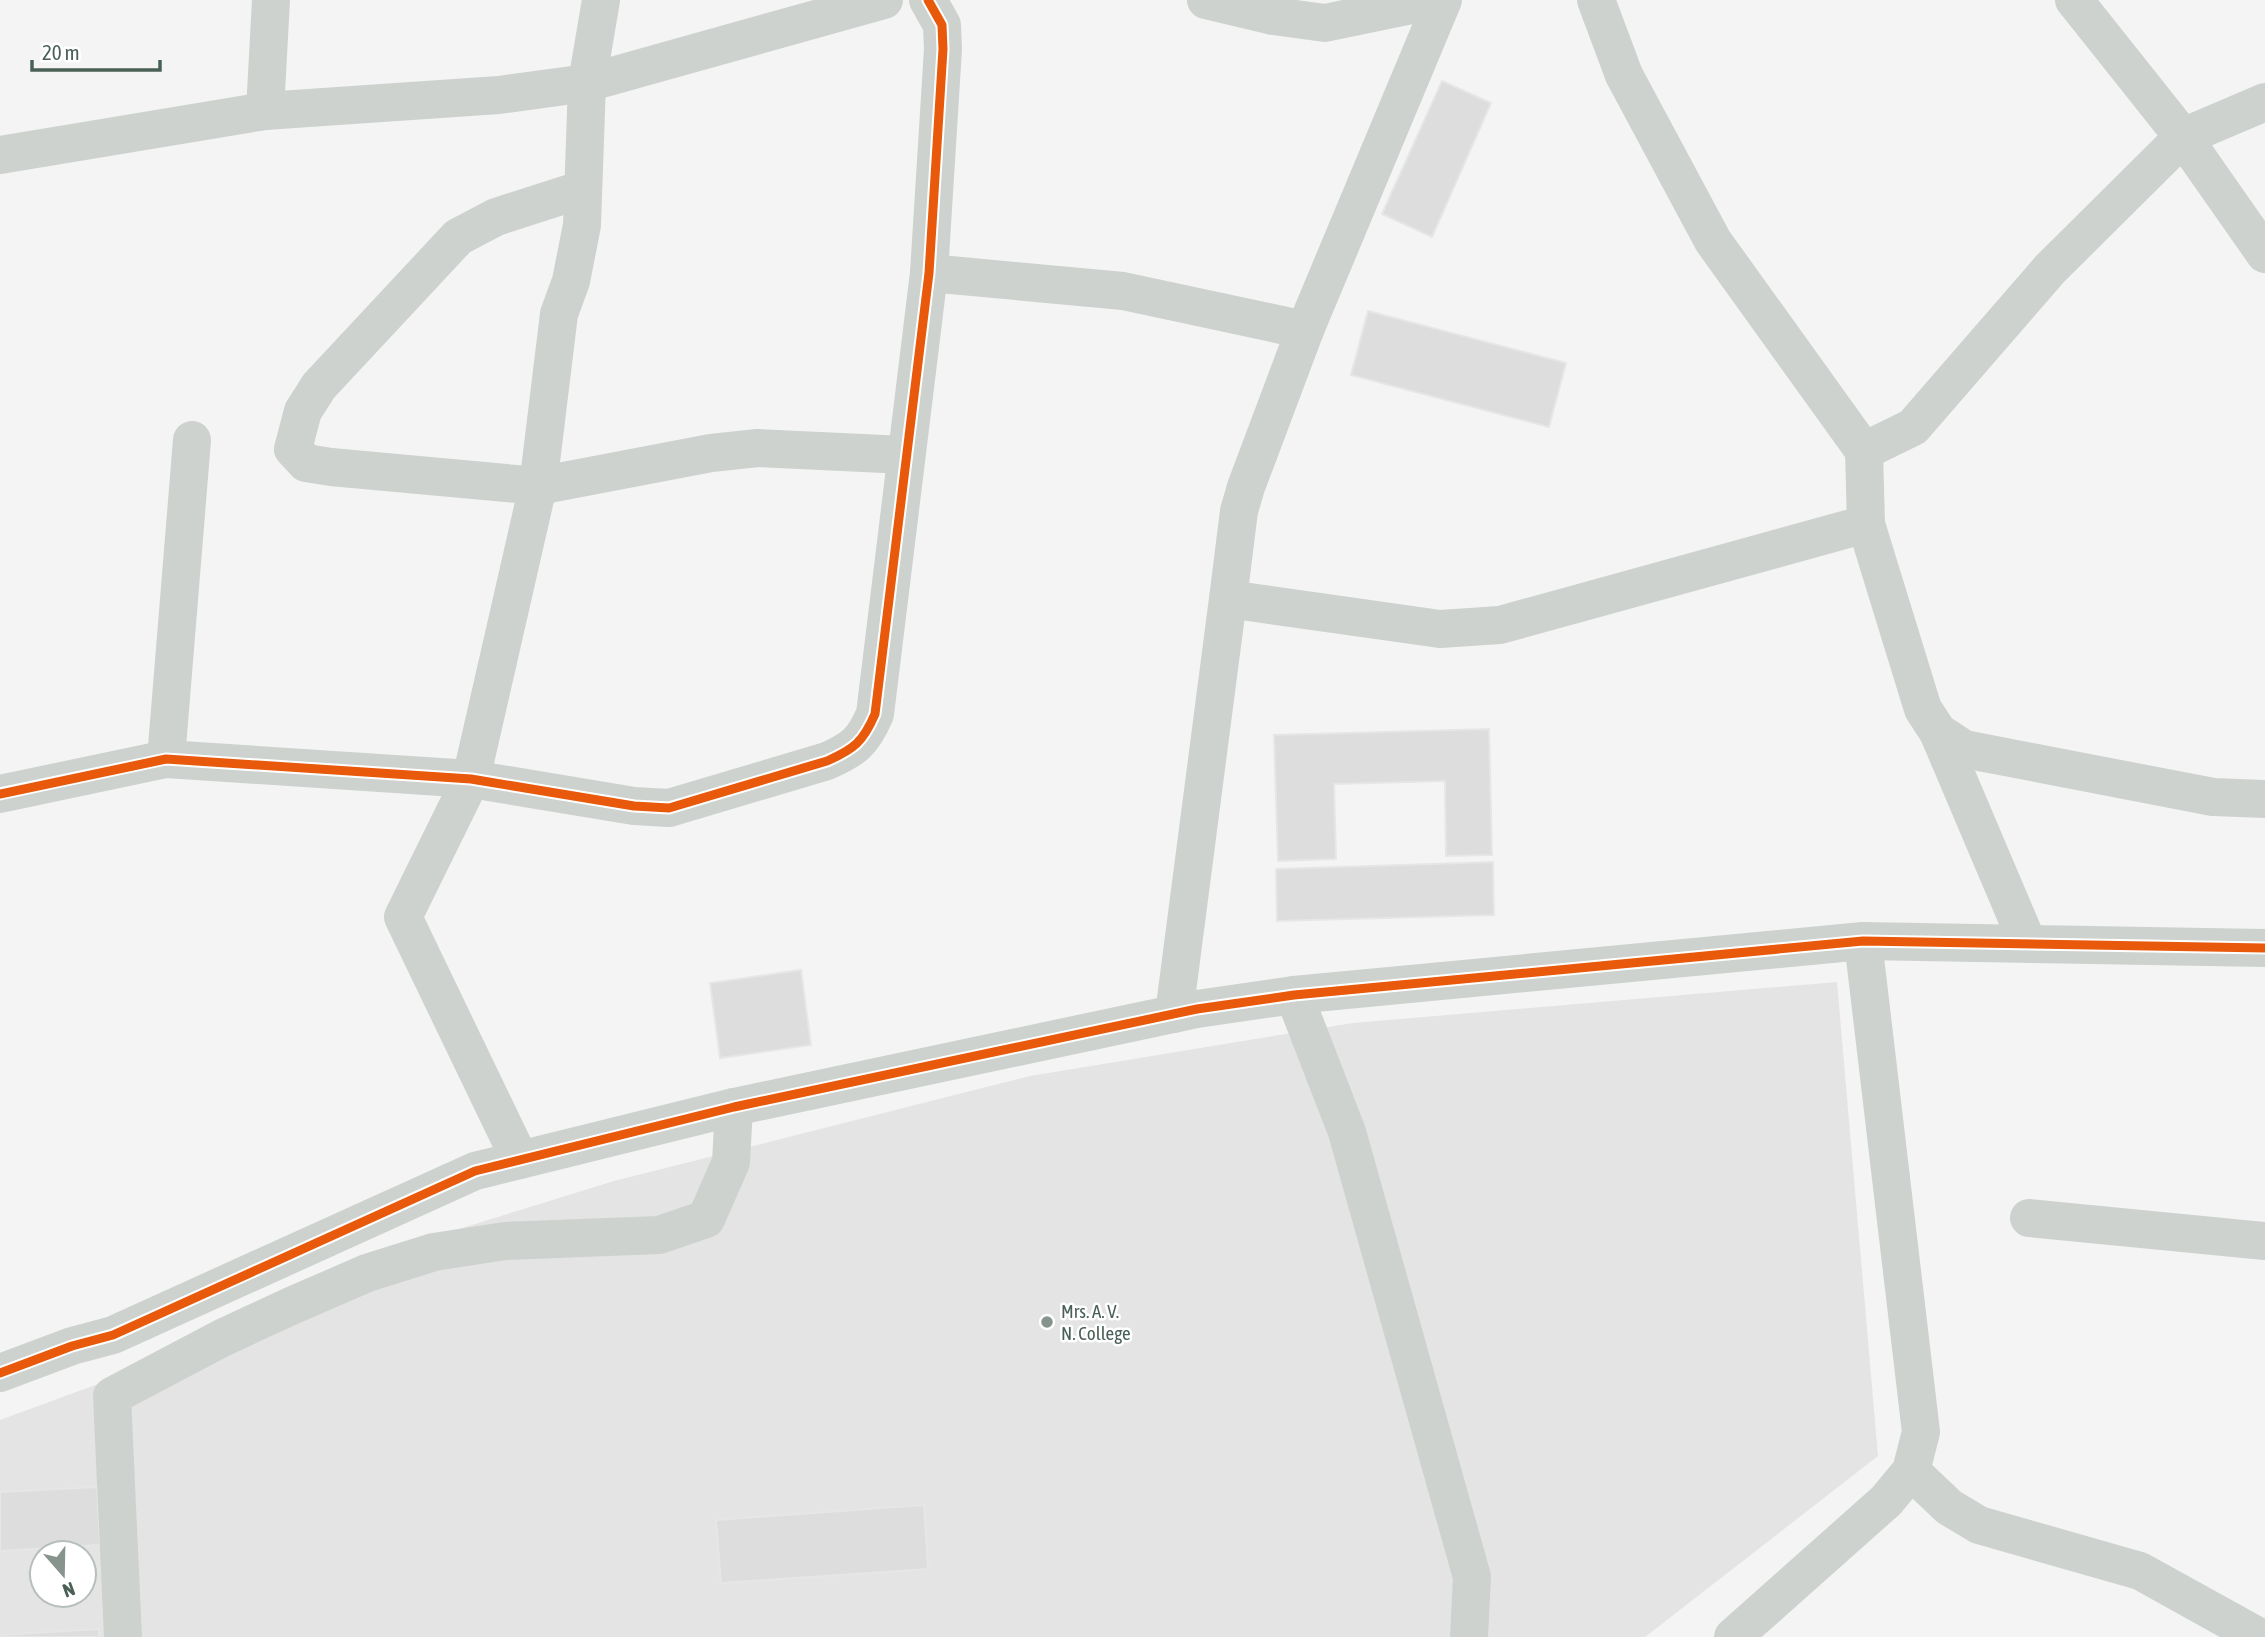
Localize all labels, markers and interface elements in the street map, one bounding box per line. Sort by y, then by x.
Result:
scale bar [32,28,159,72]
text: 20 m [42,40,80,64]
place label: Mrs. A. V. N. College [1061,1300,1131,1344]
marker: Mrs. A. V. N. College [1039,1314,1055,1330]
north arrow [28,1539,98,1609]
text: N [60,1578,78,1602]

